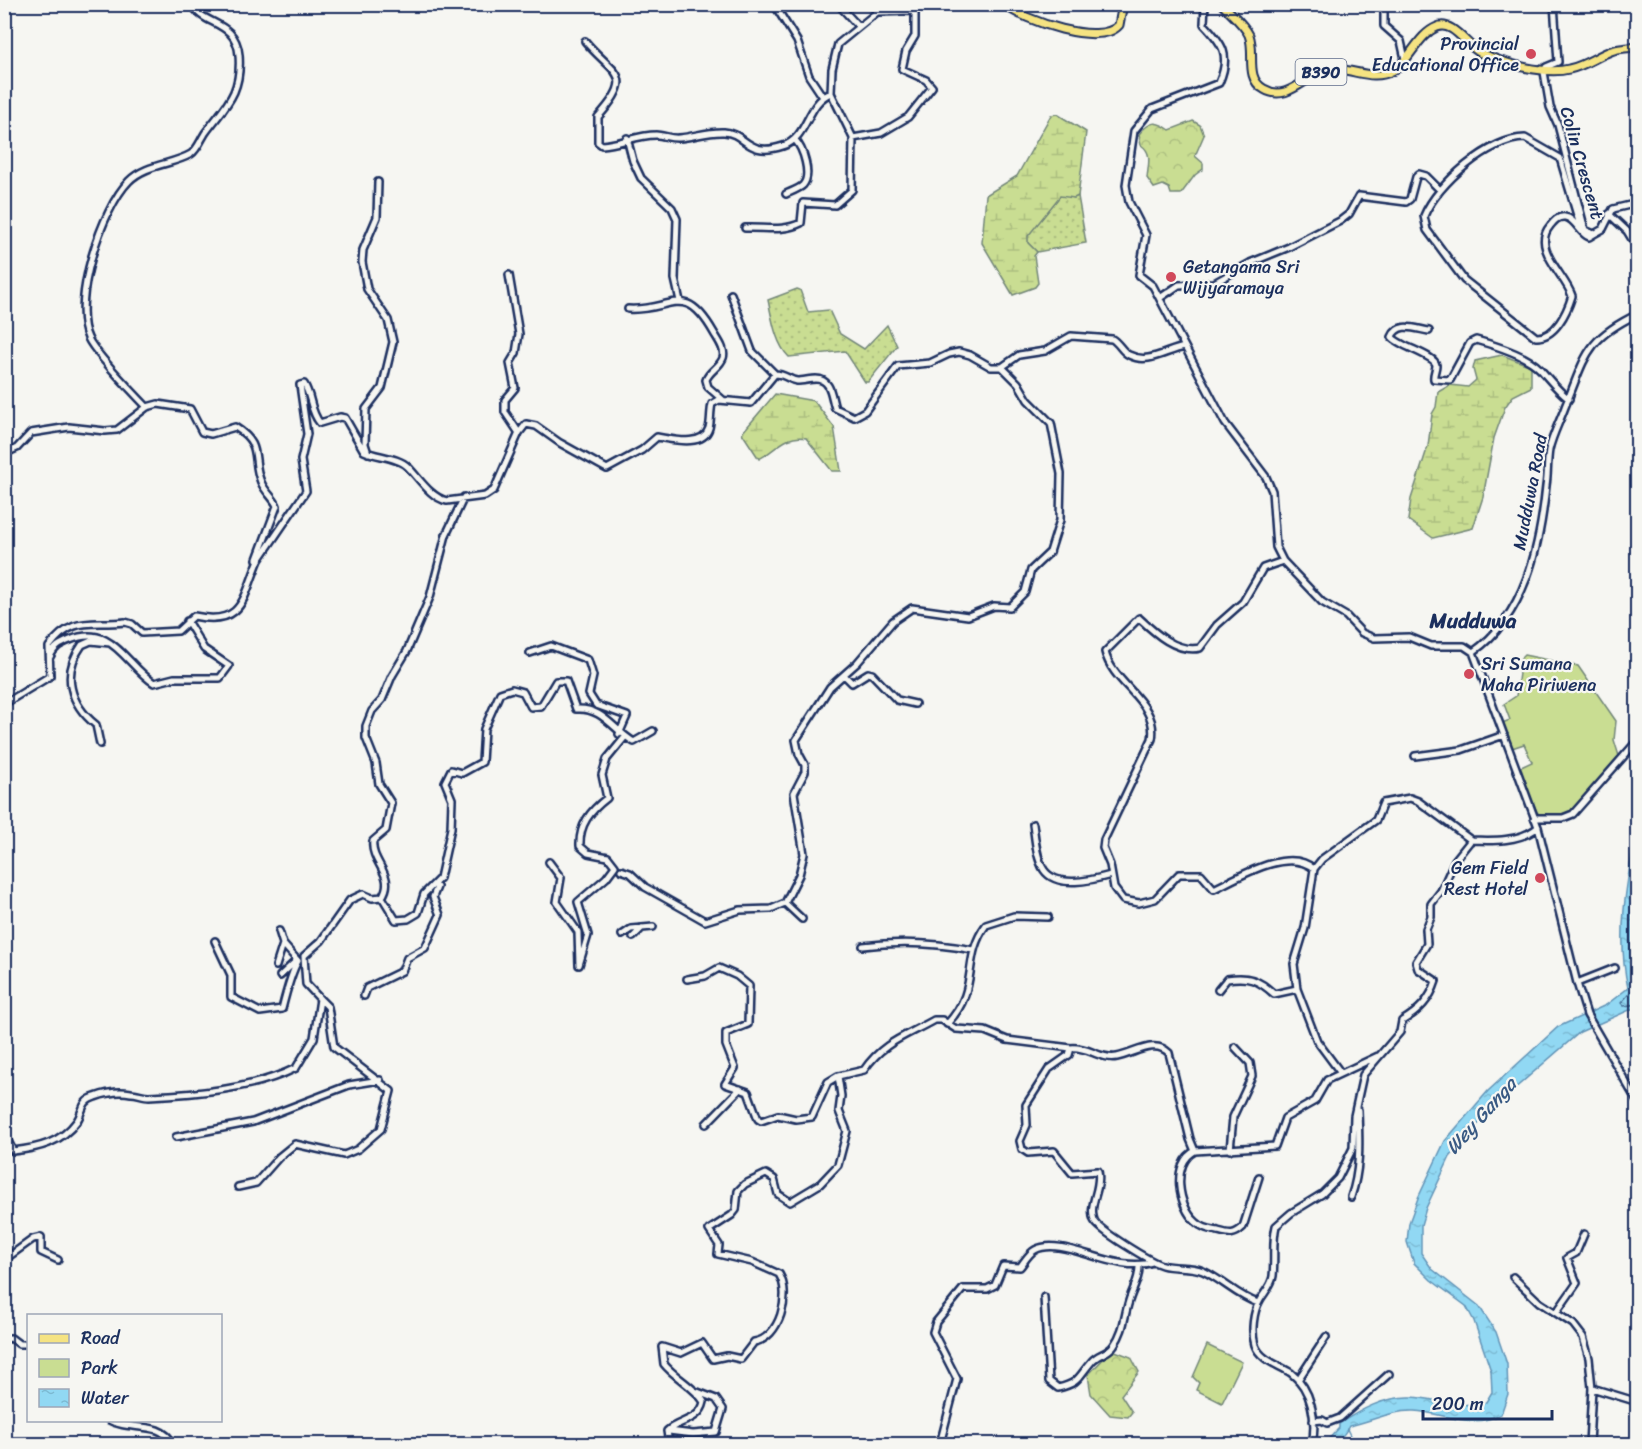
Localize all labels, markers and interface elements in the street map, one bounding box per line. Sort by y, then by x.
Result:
place label: Provincial Educational Office [1372,28,1520,81]
marker: Provincial Educational Office [1524,47,1538,61]
road number: B390 [1296,59,1346,85]
street label: Colin Crescent [1551,103,1613,223]
place label: Getangama Sri Wijyaramaya [1183,251,1300,304]
marker: Getangama Sri Wijyaramaya [1164,270,1178,284]
street label: Mudduwa Road [1503,430,1557,553]
district label: Mudduwa [1429,602,1517,640]
place label: Sri Sumana Maha Piriwena [1481,648,1596,701]
marker: Sri Sumana Maha Piriwena [1462,667,1476,681]
place label: Gem Field Rest Hotel [1444,852,1530,905]
marker: Gem Field Rest Hotel [1533,871,1547,885]
water label: Wey Ganga [1436,1068,1527,1163]
legend [27,1314,222,1422]
text: Road [81,1322,121,1354]
text: Park [81,1352,118,1384]
text: Water [81,1382,130,1414]
scale bar [1423,1383,1552,1421]
text: 200 m [1432,1388,1484,1420]

